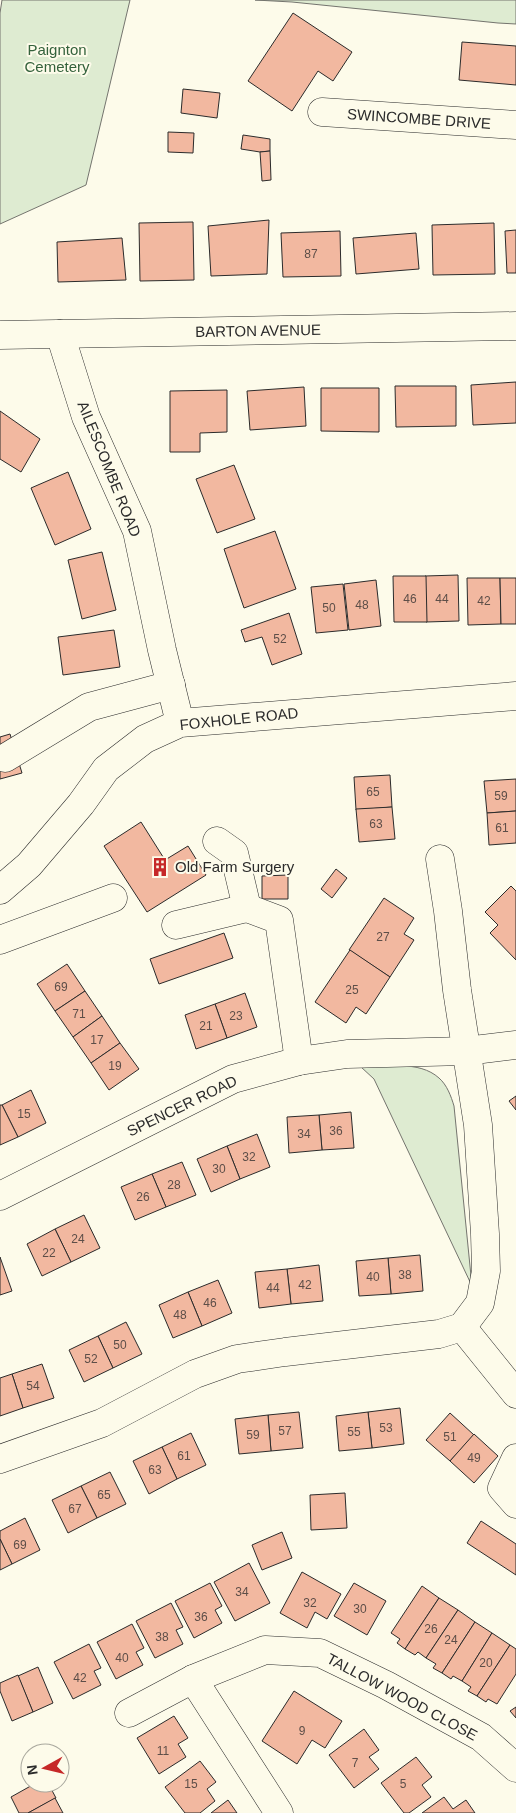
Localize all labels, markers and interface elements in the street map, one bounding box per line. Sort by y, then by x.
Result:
park label: Paignton Cemetery [24,41,90,75]
street label: SWINCOMBE DRIVE [347,105,492,132]
house number: 87 [304,247,318,261]
street label: BARTON AVENUE [195,321,321,340]
street label: AILESCOMBE ROAD [74,398,145,539]
house number: 46 [403,592,417,606]
house number: 44 [435,592,449,606]
house number: 42 [477,594,491,608]
house number: 48 [355,598,369,612]
house number: 50 [322,601,336,615]
house number: 52 [273,632,287,646]
street label: FOXHOLE ROAD [179,704,299,733]
house number: 65 [366,785,380,799]
house number: 59 [494,789,508,803]
house number: 63 [369,817,383,831]
house number: 61 [495,821,509,835]
building icon: Old Farm Surgery [149,856,171,878]
place label: Old Farm Surgery [175,858,295,875]
house number: 27 [376,930,390,944]
house number: 69 [54,980,68,994]
house number: 25 [345,983,359,997]
house number: 71 [72,1007,86,1021]
house number: 23 [229,1009,243,1023]
house number: 21 [199,1019,213,1033]
house number: 17 [90,1033,104,1047]
house number: 19 [108,1059,122,1073]
street label: SPENCER ROAD [124,1072,240,1139]
house number: 15 [17,1107,31,1121]
house number: 36 [329,1124,343,1138]
house number: 34 [297,1127,311,1141]
house number: 32 [242,1150,256,1164]
house number: 30 [212,1162,226,1176]
house number: 28 [167,1178,181,1192]
house number: 26 [136,1190,150,1204]
house number: 24 [71,1232,85,1246]
house number: 22 [42,1246,56,1260]
house number: 38 [398,1268,412,1282]
house number: 40 [366,1270,380,1284]
house number: 42 [298,1278,312,1292]
house number: 44 [266,1281,280,1295]
house number: 46 [203,1296,217,1310]
house number: 48 [173,1308,187,1322]
house number: 50 [113,1338,127,1352]
house number: 52 [84,1352,98,1366]
house number: 54 [26,1379,40,1393]
house number: 53 [379,1421,393,1435]
house number: 57 [278,1424,292,1438]
house number: 55 [347,1425,361,1439]
house number: 59 [246,1428,260,1442]
house number: 51 [443,1430,457,1444]
house number: 61 [177,1449,191,1463]
house number: 49 [467,1451,481,1465]
house number: 63 [148,1463,162,1477]
house number: 65 [97,1488,111,1502]
house number: 67 [68,1502,82,1516]
house number: 69 [13,1538,27,1552]
house number: 34 [235,1585,249,1599]
house number: 32 [303,1596,317,1610]
house number: 30 [353,1602,367,1616]
house number: 36 [194,1610,208,1624]
house number: 26 [424,1622,438,1636]
house number: 38 [155,1630,169,1644]
house number: 24 [444,1633,458,1647]
street label: TALLOW WOOD CLOSE [324,1650,480,1744]
house number: 40 [115,1651,129,1665]
house number: 20 [479,1656,493,1670]
house number: 42 [73,1671,87,1685]
house number: 9 [299,1724,306,1738]
north arrow [20,1743,70,1793]
house number: 11 [157,1744,170,1758]
house number: 7 [352,1756,359,1770]
text: N [23,1764,41,1776]
house number: 15 [184,1777,198,1791]
house number: 5 [400,1777,407,1791]

